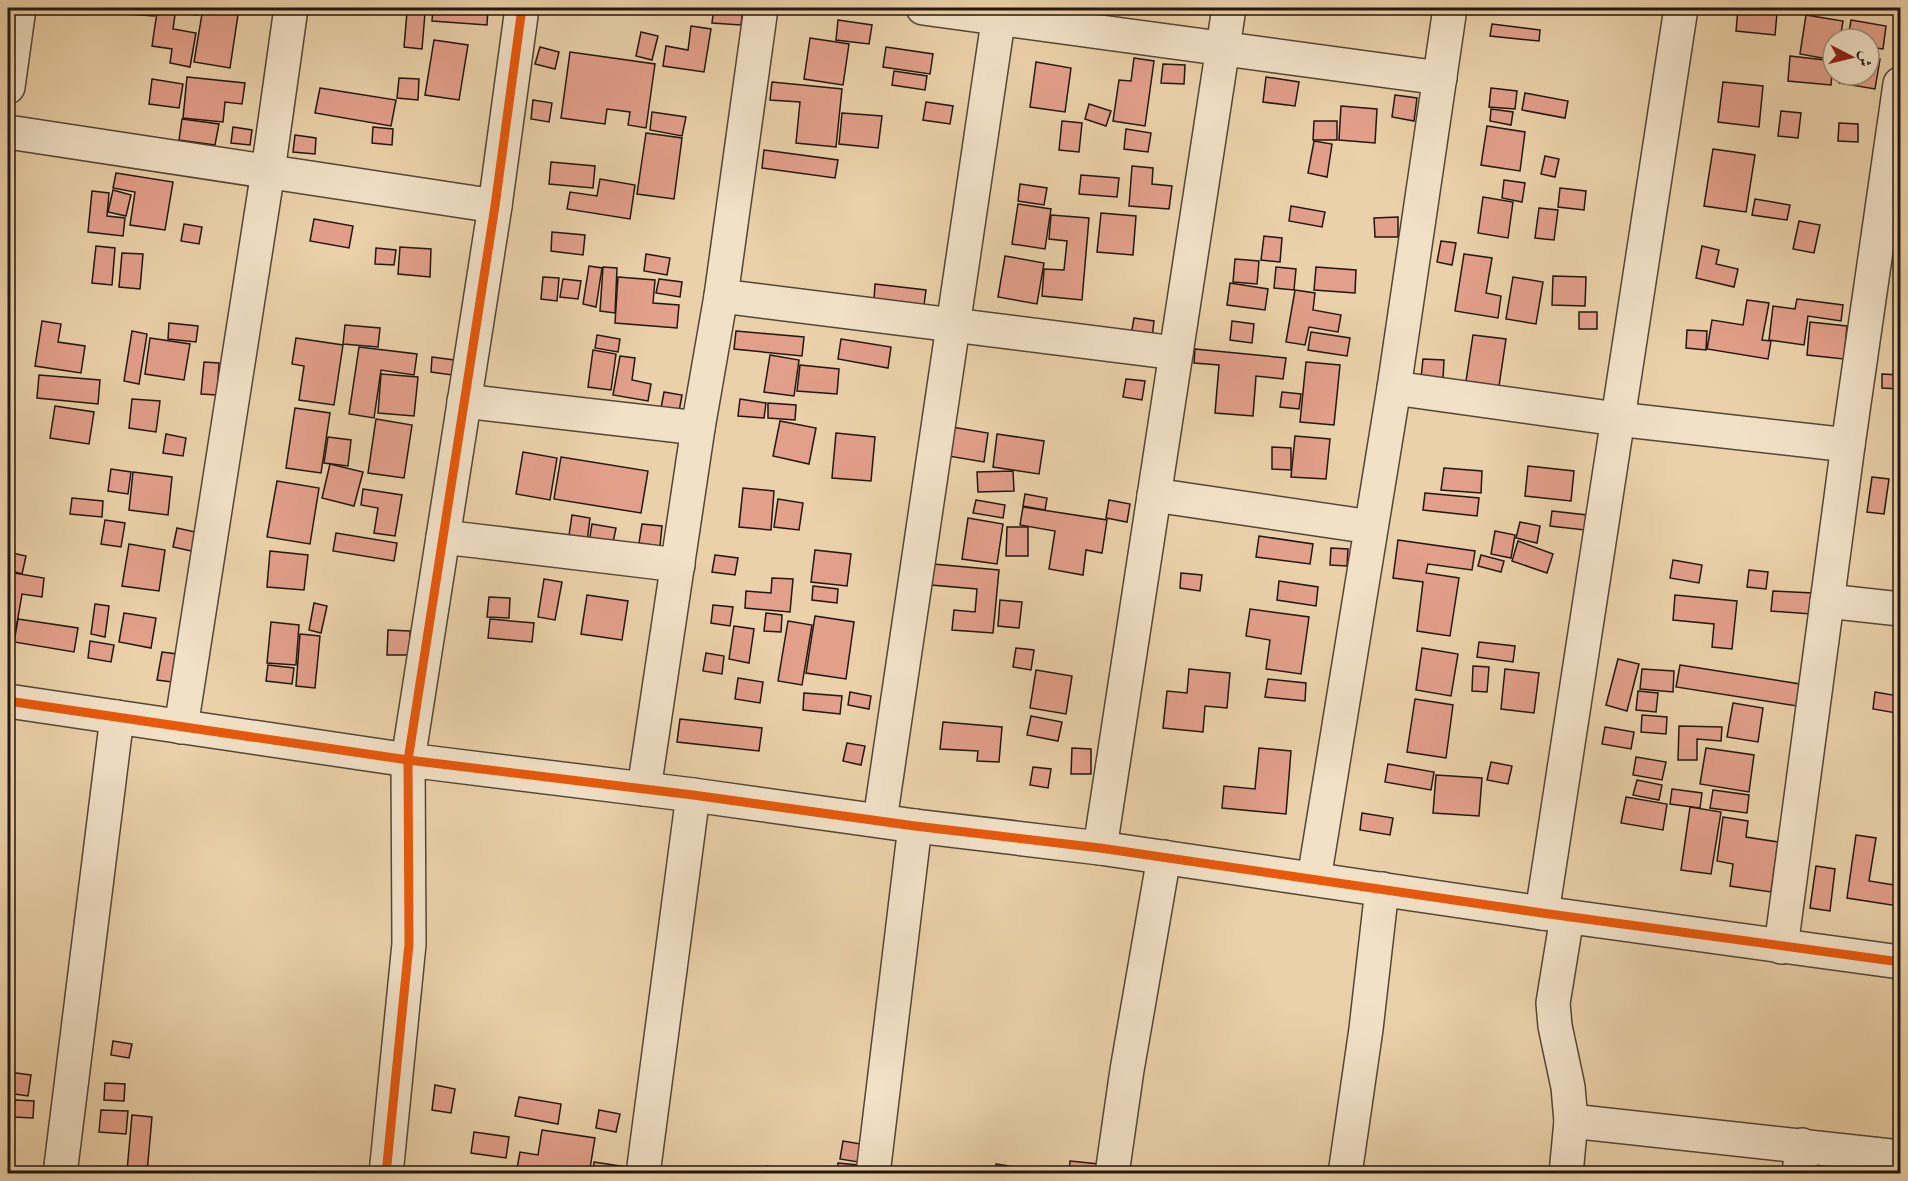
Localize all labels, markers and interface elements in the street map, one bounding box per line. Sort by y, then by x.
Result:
north arrow [1821,27,1881,87]
text: ش [1851,49,1876,68]

